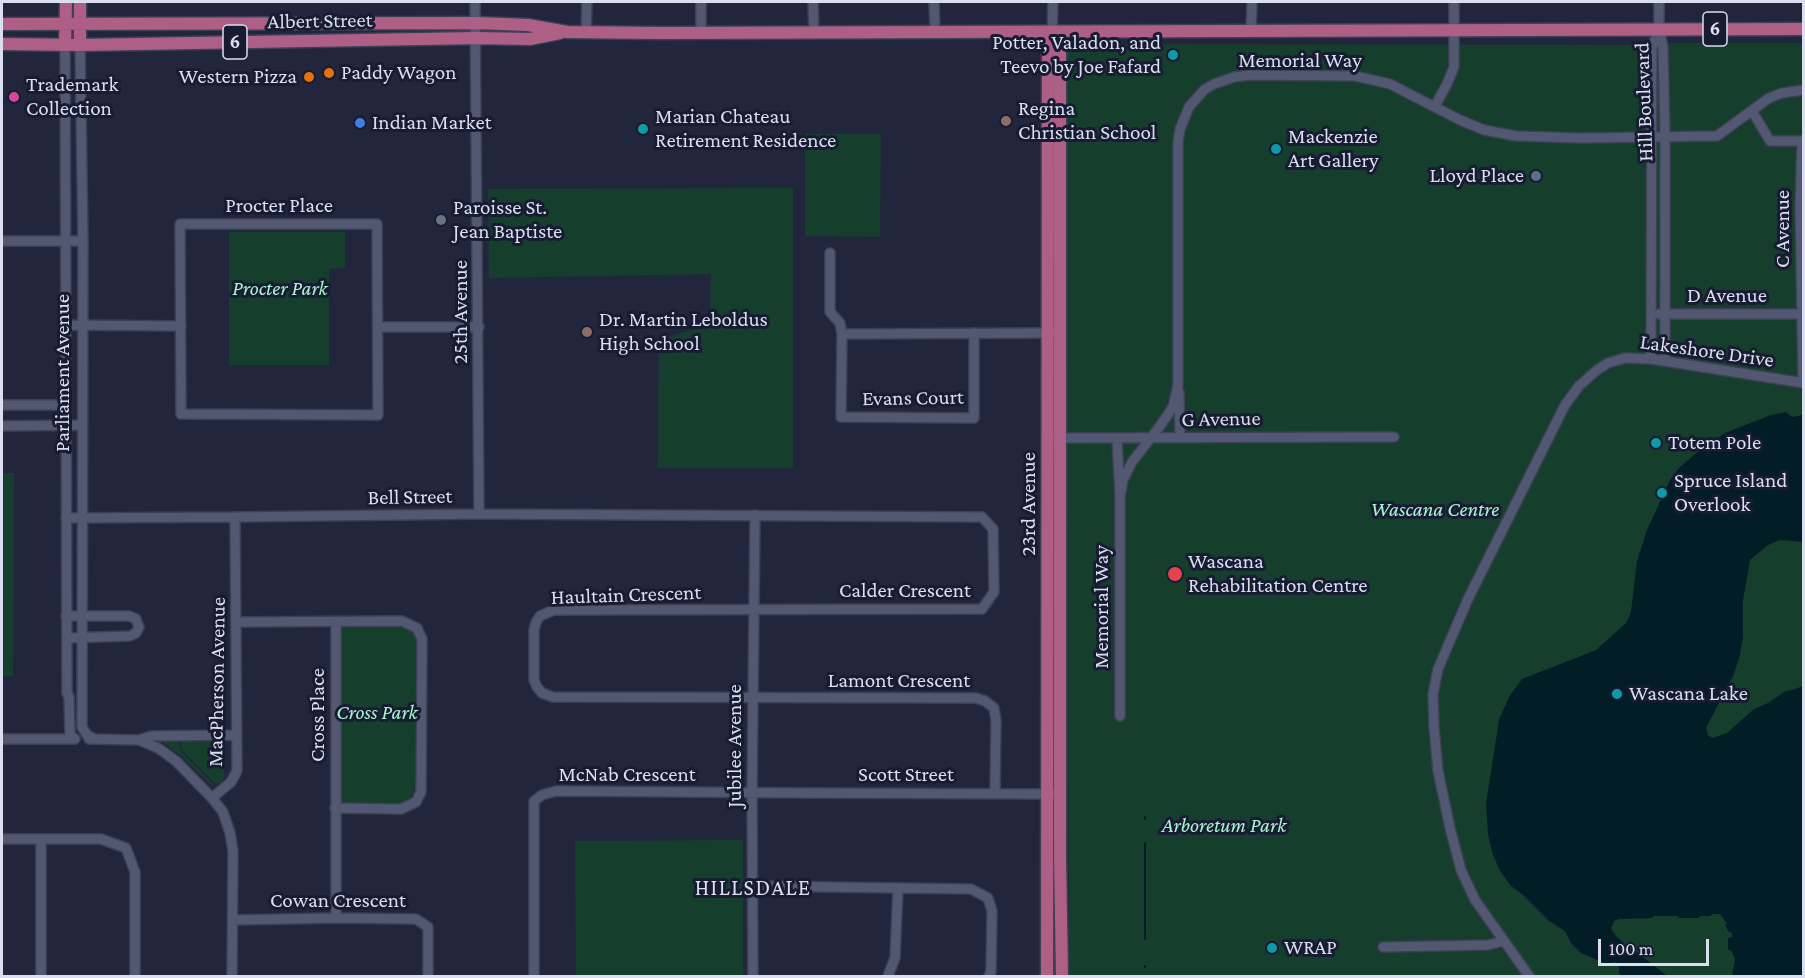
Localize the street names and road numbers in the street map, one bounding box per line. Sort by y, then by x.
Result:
street label: Albert Street [267,7,373,35]
road number: 6 [1703,12,1727,46]
road number: 6 [223,25,247,59]
street label: Hill Boulevard [1629,42,1659,162]
street label: Memorial Way [1238,48,1362,74]
street label: C Avenue [1770,190,1796,268]
street label: Procter Place [225,193,333,219]
street label: 25th Avenue [448,260,474,364]
street label: D Avenue [1687,283,1767,309]
street label: Parliament Avenue [50,294,76,452]
street label: Lakeshore Drive [1638,329,1776,373]
street label: Evans Court [862,385,964,411]
street label: G Avenue [1181,406,1261,432]
street label: 23rd Avenue [1016,452,1042,556]
street label: Bell Street [367,484,453,510]
street label: Memorial Way [1089,545,1115,669]
street label: Calder Crescent [839,578,971,604]
street label: Haultain Crescent [550,580,702,610]
street label: MacPherson Avenue [203,597,231,767]
street label: Cross Place [305,668,331,762]
street label: Lamont Crescent [828,668,970,694]
street label: Jubilee Avenue [722,684,748,808]
street label: McNab Crescent [558,762,696,788]
street label: Scott Street [858,762,954,788]
street label: Cowan Crescent [270,888,406,914]

